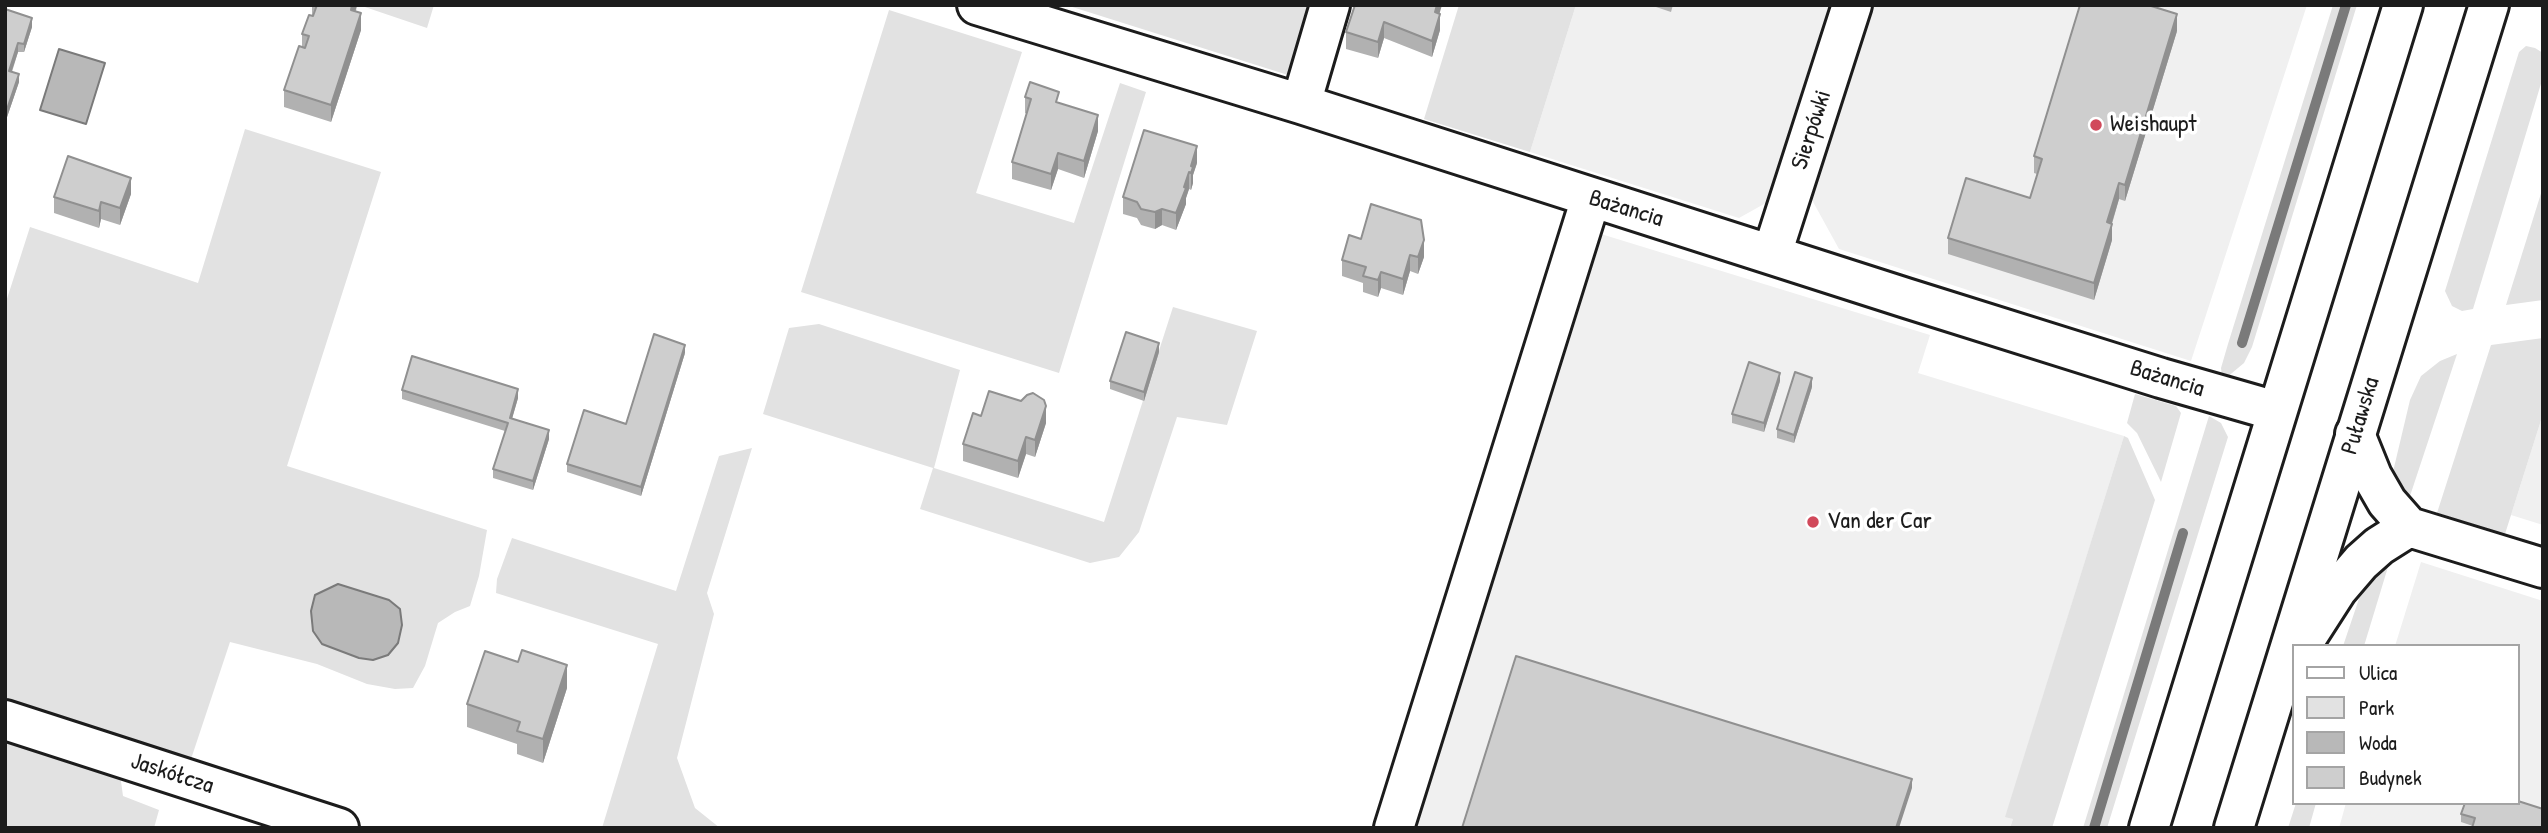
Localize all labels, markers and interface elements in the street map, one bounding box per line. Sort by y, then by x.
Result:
street label: Sierpówki [1786,87,1838,173]
place label: Weishaupt [2110,111,2197,139]
marker: Weishaupt [2088,117,2104,133]
street label: Bażancia [1585,184,1667,234]
street label: Bażancia [2126,354,2208,404]
street label: Puławska [2336,374,2386,458]
place label: Van der Car [1827,508,1932,536]
marker: Van der Car [1805,514,1821,530]
legend [2292,644,2520,805]
text: Ulica [2359,658,2397,687]
text: Park [2359,693,2394,722]
text: Woda [2359,728,2397,757]
street label: Jaskółcza [127,747,217,801]
text: Budynek [2359,763,2422,792]

